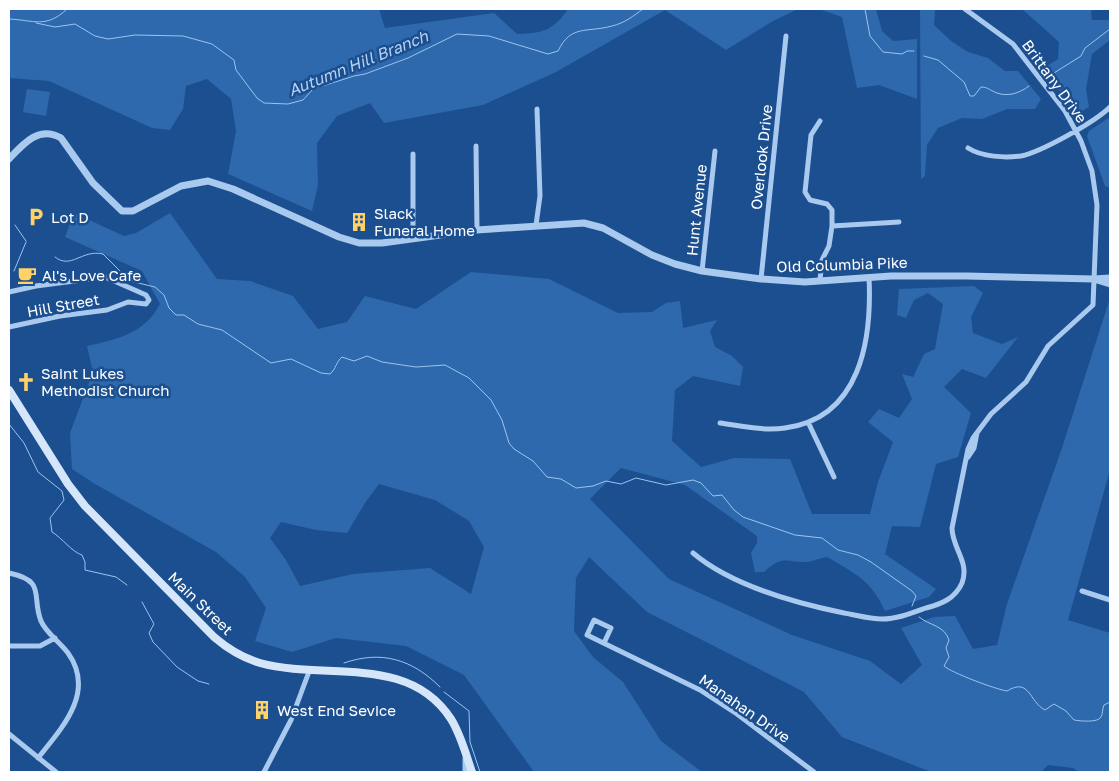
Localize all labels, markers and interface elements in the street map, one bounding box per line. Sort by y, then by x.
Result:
water label: Autumn Hill Branch [285,25,432,100]
street label: Brittany Drive [1019,36,1091,126]
street label: Overlook Drive [747,103,776,211]
street label: Hunt Avenue [682,163,710,257]
place label: Slack Funeral Home [374,204,475,239]
parking icon: Lot D [25,206,47,228]
place label: Lot D [51,208,89,226]
building icon: Slack Funeral Home [348,211,370,233]
street label: Old Columbia Pike [776,253,908,275]
cafe icon: Al's Love Cafe [16,264,38,286]
place label: Al's Love Cafe [42,266,142,284]
street label: Hill Street [25,290,101,320]
place label: Saint Lukes Methodist Church [41,364,169,399]
church icon: Saint Lukes Methodist Church [15,371,37,393]
street label: Main Street [165,568,237,638]
street label: Manahan Drive [696,670,794,746]
building icon: West End Sevice [251,699,273,721]
place label: West End Sevice [277,701,396,719]

